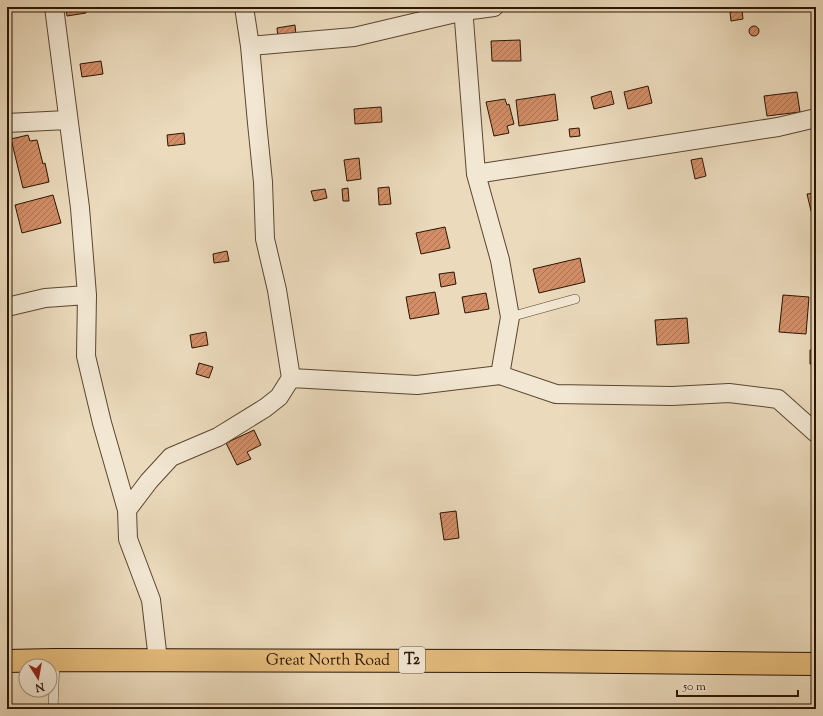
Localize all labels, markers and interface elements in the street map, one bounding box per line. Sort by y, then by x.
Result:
road number: T2 [399,647,425,673]
street label: Great North Road [266,649,390,672]
north arrow [18,658,58,698]
scale bar [677,672,798,698]
text: N [34,678,47,696]
text: 50 m [682,678,706,696]

